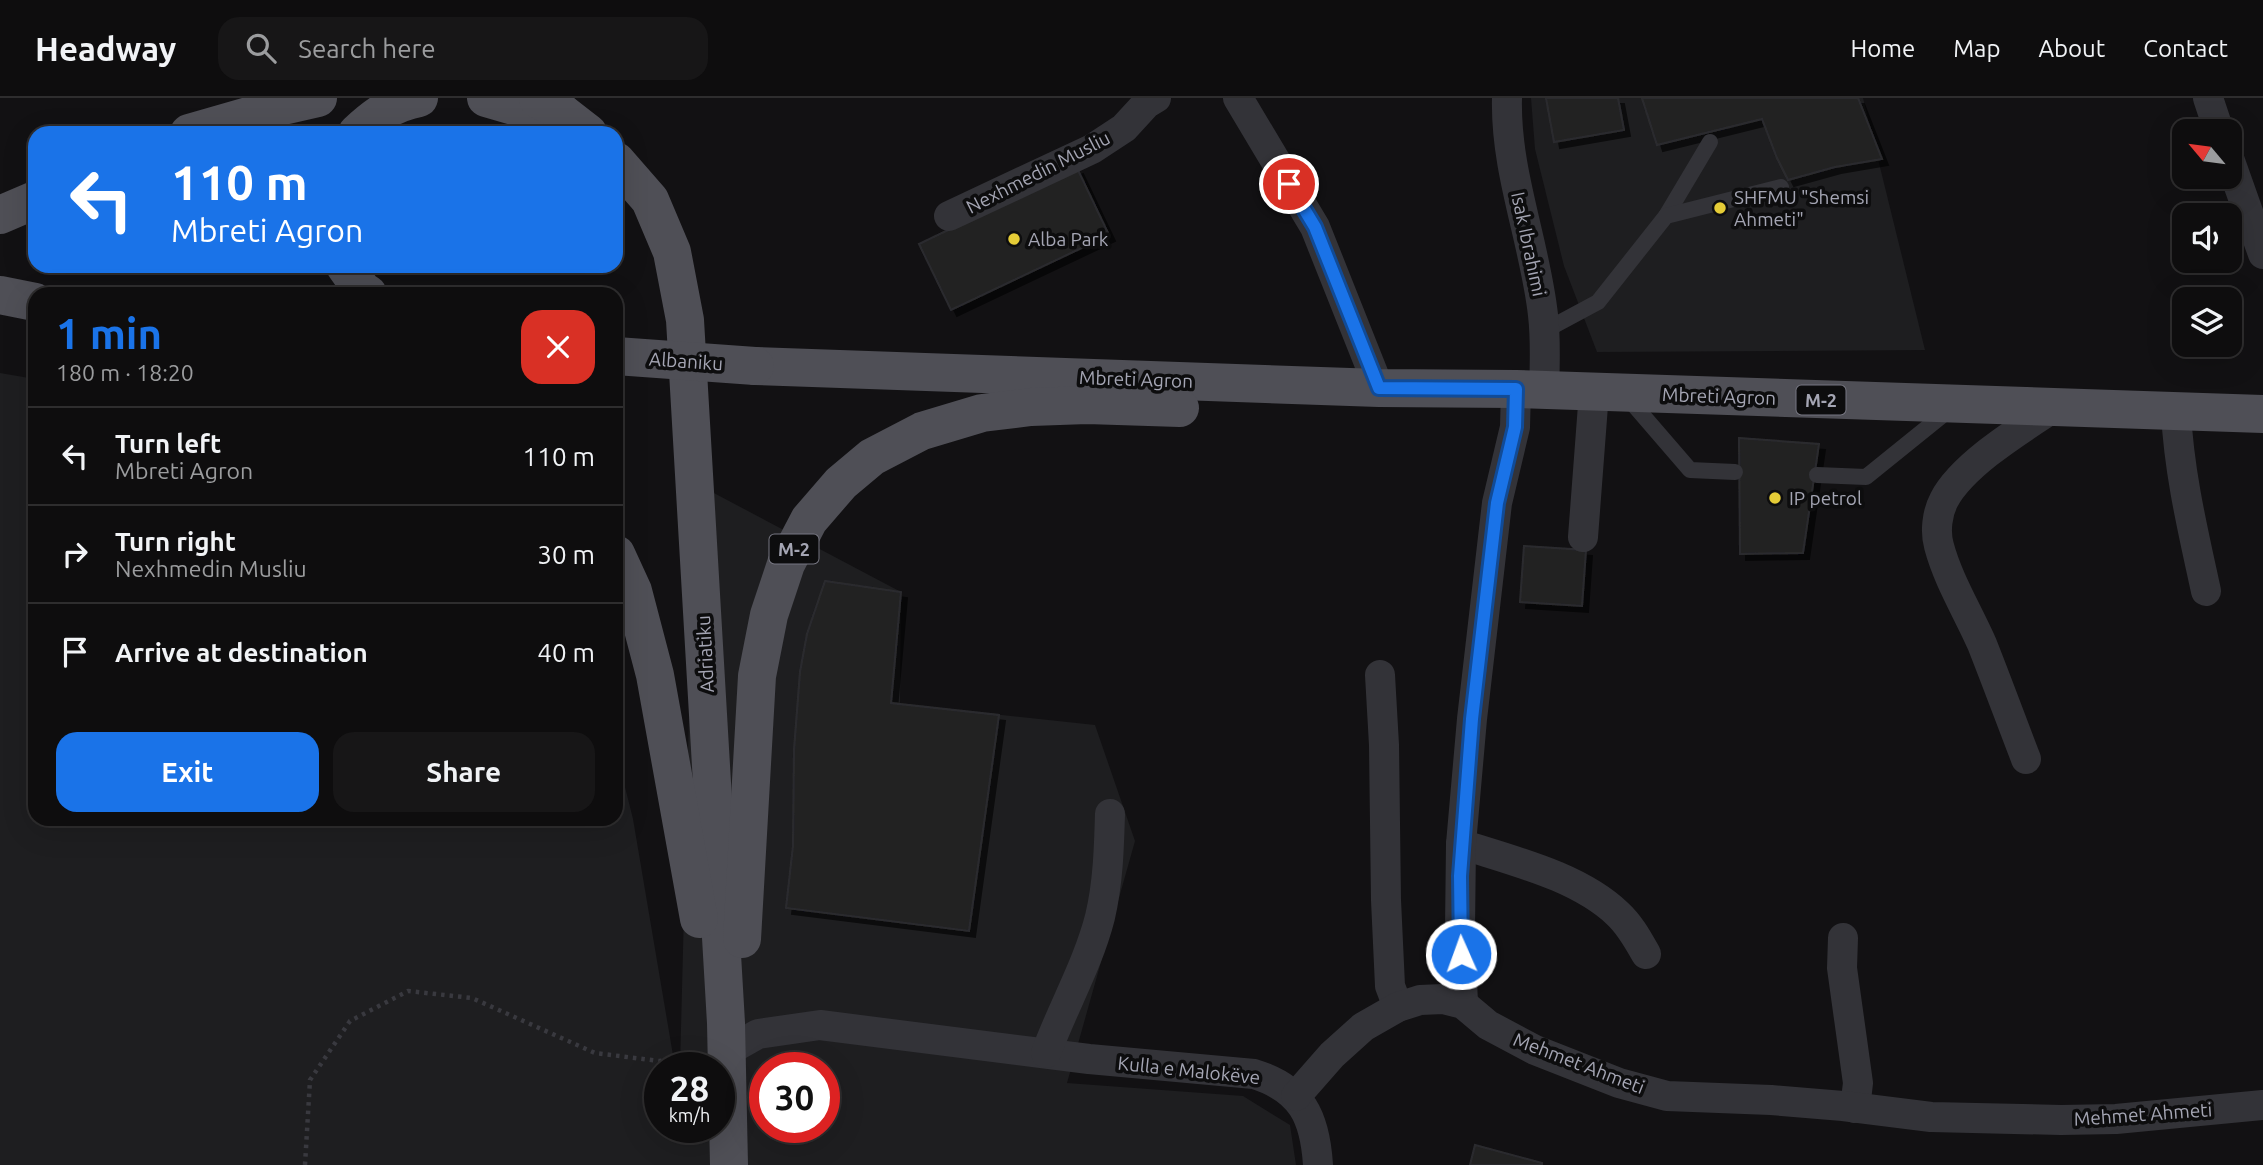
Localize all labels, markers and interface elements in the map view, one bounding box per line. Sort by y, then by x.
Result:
search box [218,17,708,80]
icon: search [242,29,280,67]
text: Headway [35,30,176,67]
text: Search here [298,34,436,63]
text: Home [1850,35,1915,62]
text: Map [1953,35,2000,62]
text: About [2038,35,2105,62]
text: Contact [2143,35,2228,62]
north arrow [2172,119,2242,189]
map controls [2172,119,2242,357]
street label: Nexhmedin Musliu [962,126,1114,218]
icon: left [56,154,147,245]
text: 110 m [171,154,308,209]
pin [1259,154,1319,214]
icon: arrive [1270,165,1308,203]
place label: SHFMU "Shemsi Ahmeti" [1734,186,1869,230]
street label: Isak Ibrahimi [1507,190,1551,298]
marker: SHFMU "Shemsi Ahmeti" [1712,200,1728,216]
button: sound [2172,203,2242,273]
text: Mbreti Agron [171,212,363,248]
place label: Alba Park [1028,228,1109,250]
marker: Alba Park [1006,231,1022,247]
button: layers [2172,287,2242,357]
text: 1 min [56,310,162,357]
button: close [521,310,595,384]
street label: Albaniku [648,347,724,375]
text: 180 m · 18:20 [56,360,194,385]
street label: Mbreti Agron [1079,366,1193,392]
street label: Mbreti Agron [1662,383,1776,409]
road number: M-2 [1797,386,1846,414]
text: Turn left [115,429,221,458]
icon: left [56,437,94,475]
text: 110 m [523,442,595,471]
text: Mbreti Agron [115,458,253,483]
place label: IP petrol [1789,487,1862,509]
marker: IP petrol [1767,490,1783,506]
text: Turn right [115,527,236,556]
road number: M-2 [770,534,818,564]
icon: right [56,535,94,573]
text: 30 m [537,540,595,569]
text: Nexhmedin Musliu [115,556,307,581]
street label: Adriatiku [692,615,718,693]
icon: arrive [56,633,94,671]
text: Arrive at destination [115,638,368,667]
text: 40 m [537,638,595,667]
button: Exit [56,732,319,812]
button: Share [333,732,595,812]
position arrow [1424,917,1498,991]
street label: Mehmet Ahmeti [1510,1028,1648,1098]
speed limit sign: 30 [749,1052,840,1143]
street label: Kulla e Malokëve [1117,1052,1261,1088]
text: 28 [670,1068,709,1108]
street label: Mehmet Ahmeti [2073,1098,2213,1130]
text: km/h [669,1105,710,1125]

